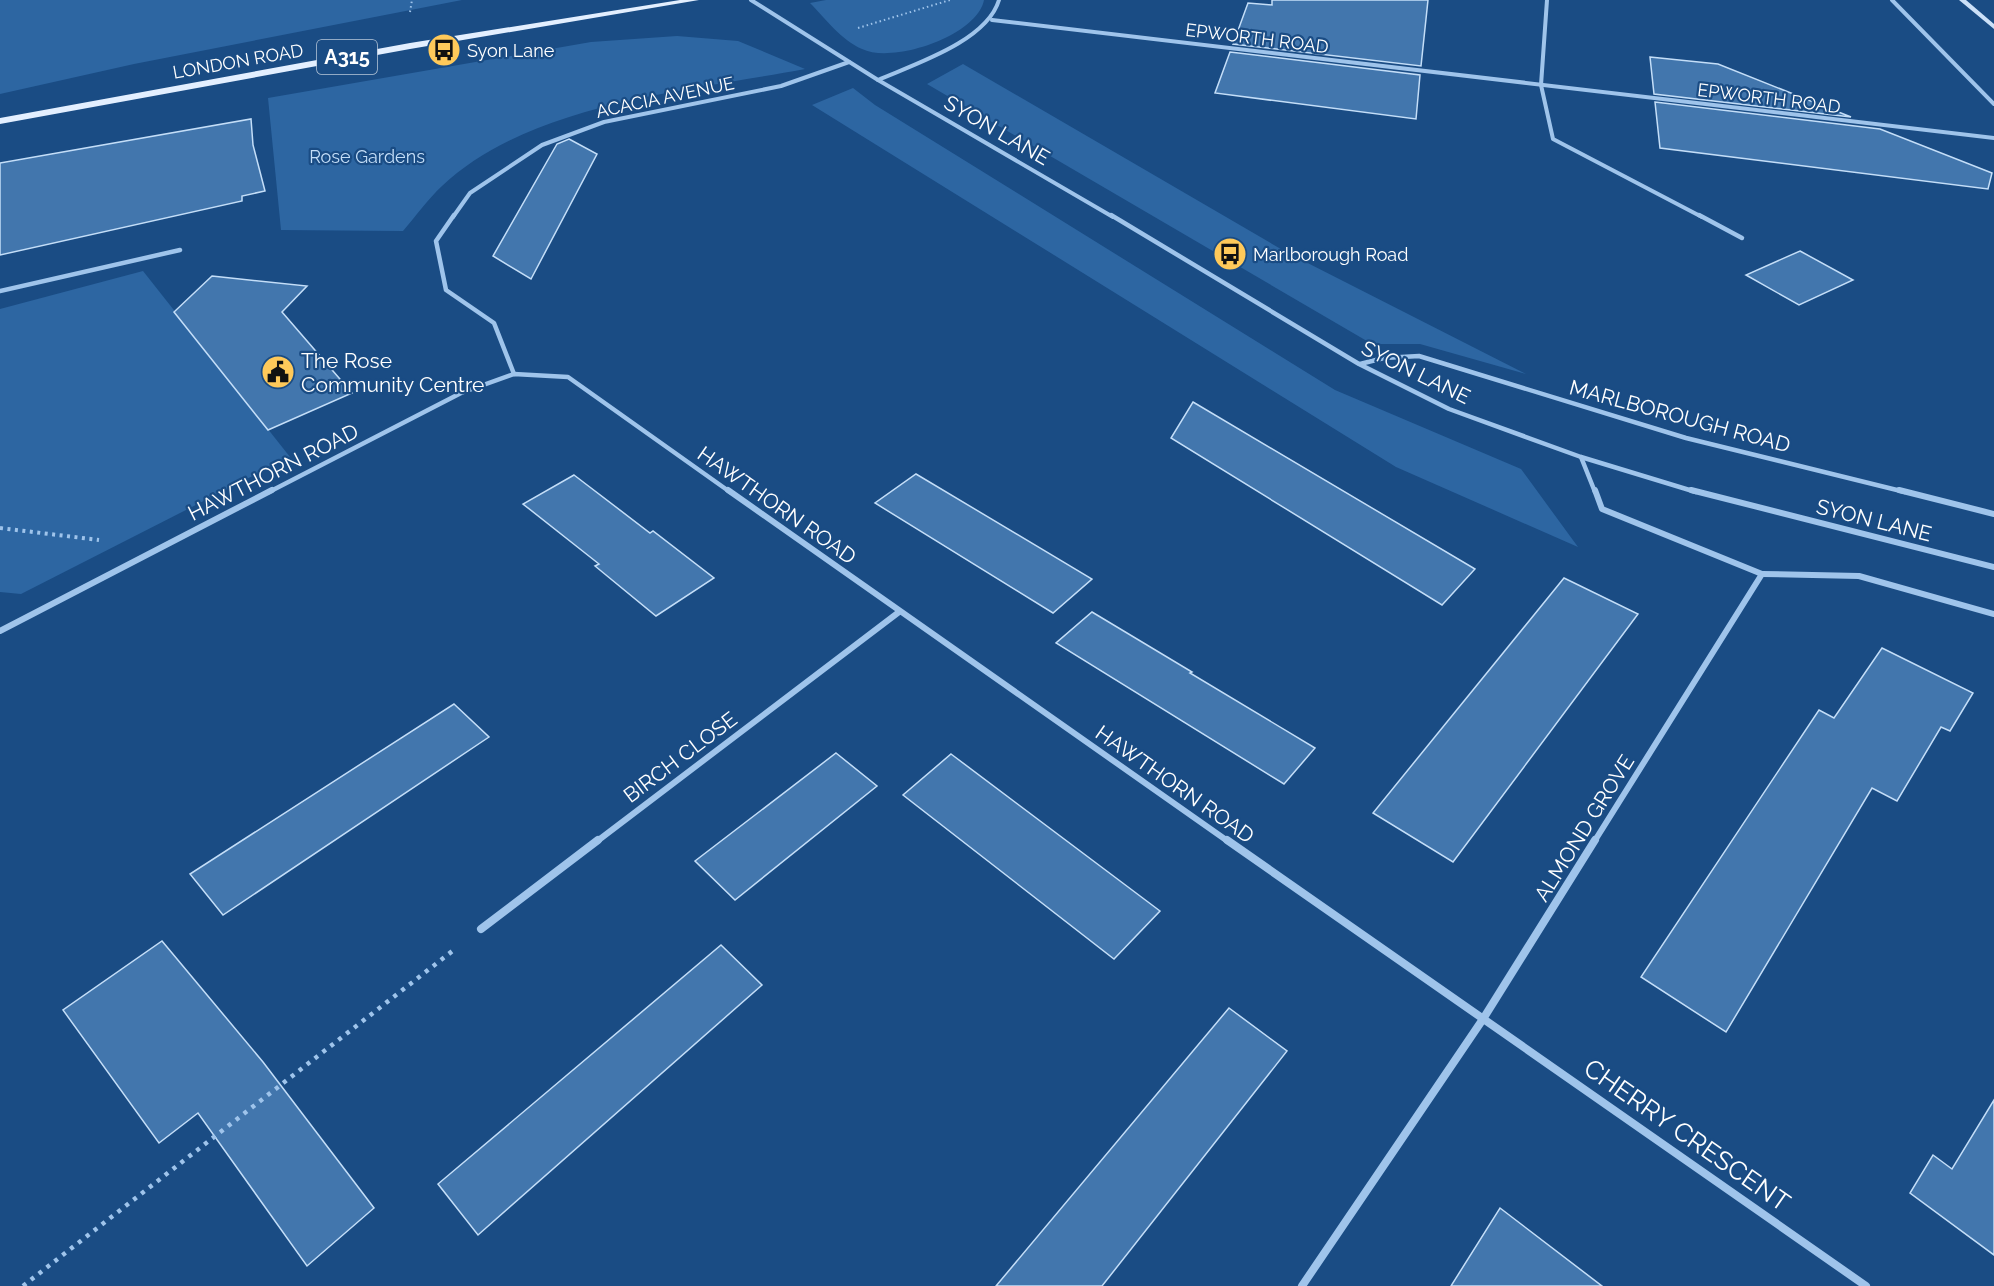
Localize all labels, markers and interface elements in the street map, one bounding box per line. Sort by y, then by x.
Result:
street label: EPWORTH ROAD [1184,19,1330,57]
bus stop icon: Syon Lane [426,32,462,68]
street label: LONDON ROAD [171,39,305,83]
road number: A315 [317,40,377,74]
place label: Syon Lane [467,40,555,61]
street label: ACACIA AVENUE [594,72,736,122]
street label: EPWORTH ROAD [1696,79,1842,117]
street label: SYON LANE [940,90,1054,170]
park label: Rose Gardens [309,146,425,167]
bus stop icon: Marlborough Road [1212,236,1248,272]
place label: Marlborough Road [1253,244,1408,265]
street label: SYON LANE [1358,335,1474,409]
place label: The Rose Community Centre [301,348,484,397]
public building icon: The Rose Community Centre [260,354,296,390]
street label: MARLBOROUGH ROAD [1567,374,1793,458]
street label: HAWTHORN ROAD [184,418,362,526]
street label: HAWTHORN ROAD [693,441,861,569]
street label: SYON LANE [1814,494,1934,546]
street label: BIRCH CLOSE [618,706,742,808]
street label: HAWTHORN ROAD [1091,720,1259,848]
street label: ALMOND GROVE [1529,750,1639,906]
street label: CHERRY CRESCENT [1578,1053,1796,1218]

